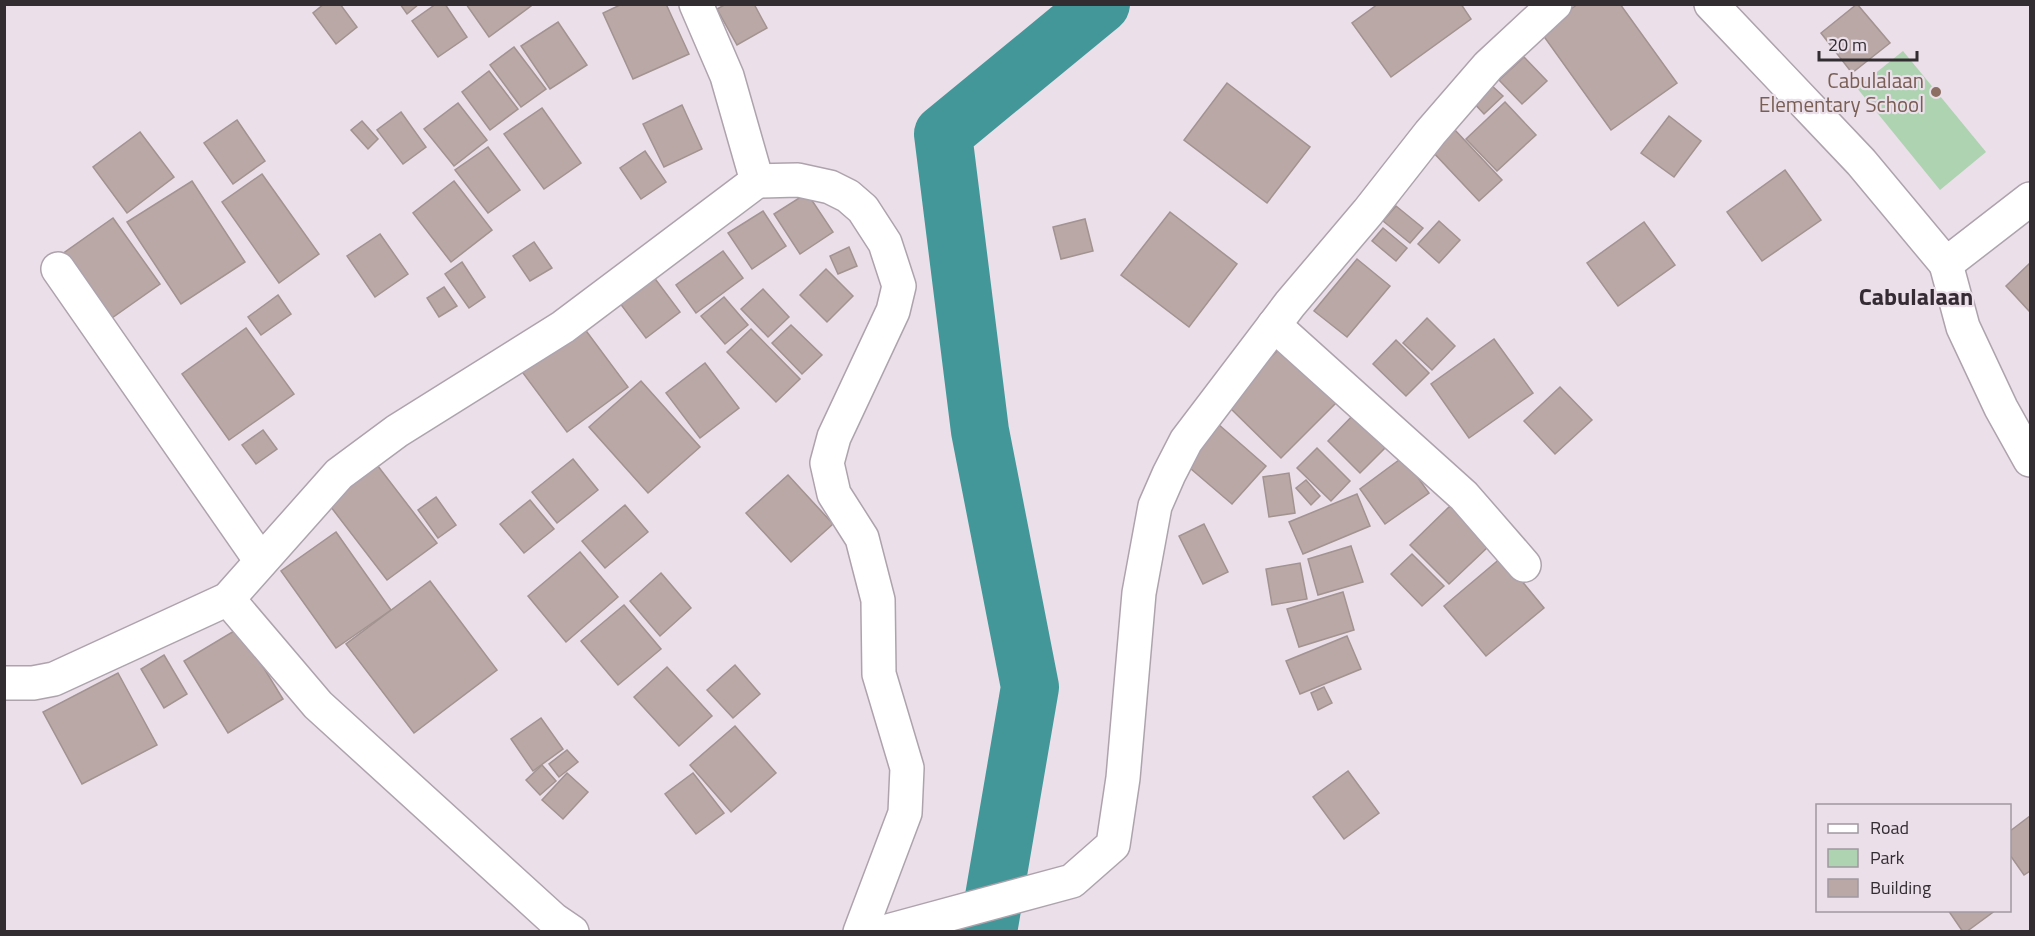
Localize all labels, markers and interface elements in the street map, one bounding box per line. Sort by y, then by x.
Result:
scale bar [1819,24,1916,62]
text: 20 m [1828,31,1867,58]
place label: Cabulalaan Elementary School [1759,64,1924,120]
marker: Cabulalaan Elementary School [1929,85,1943,99]
district label: Cabulalaan [1859,278,1973,314]
legend [1816,804,2011,912]
text: Road [1870,814,1909,841]
text: Park [1870,844,1905,871]
text: Building [1870,874,1931,901]

